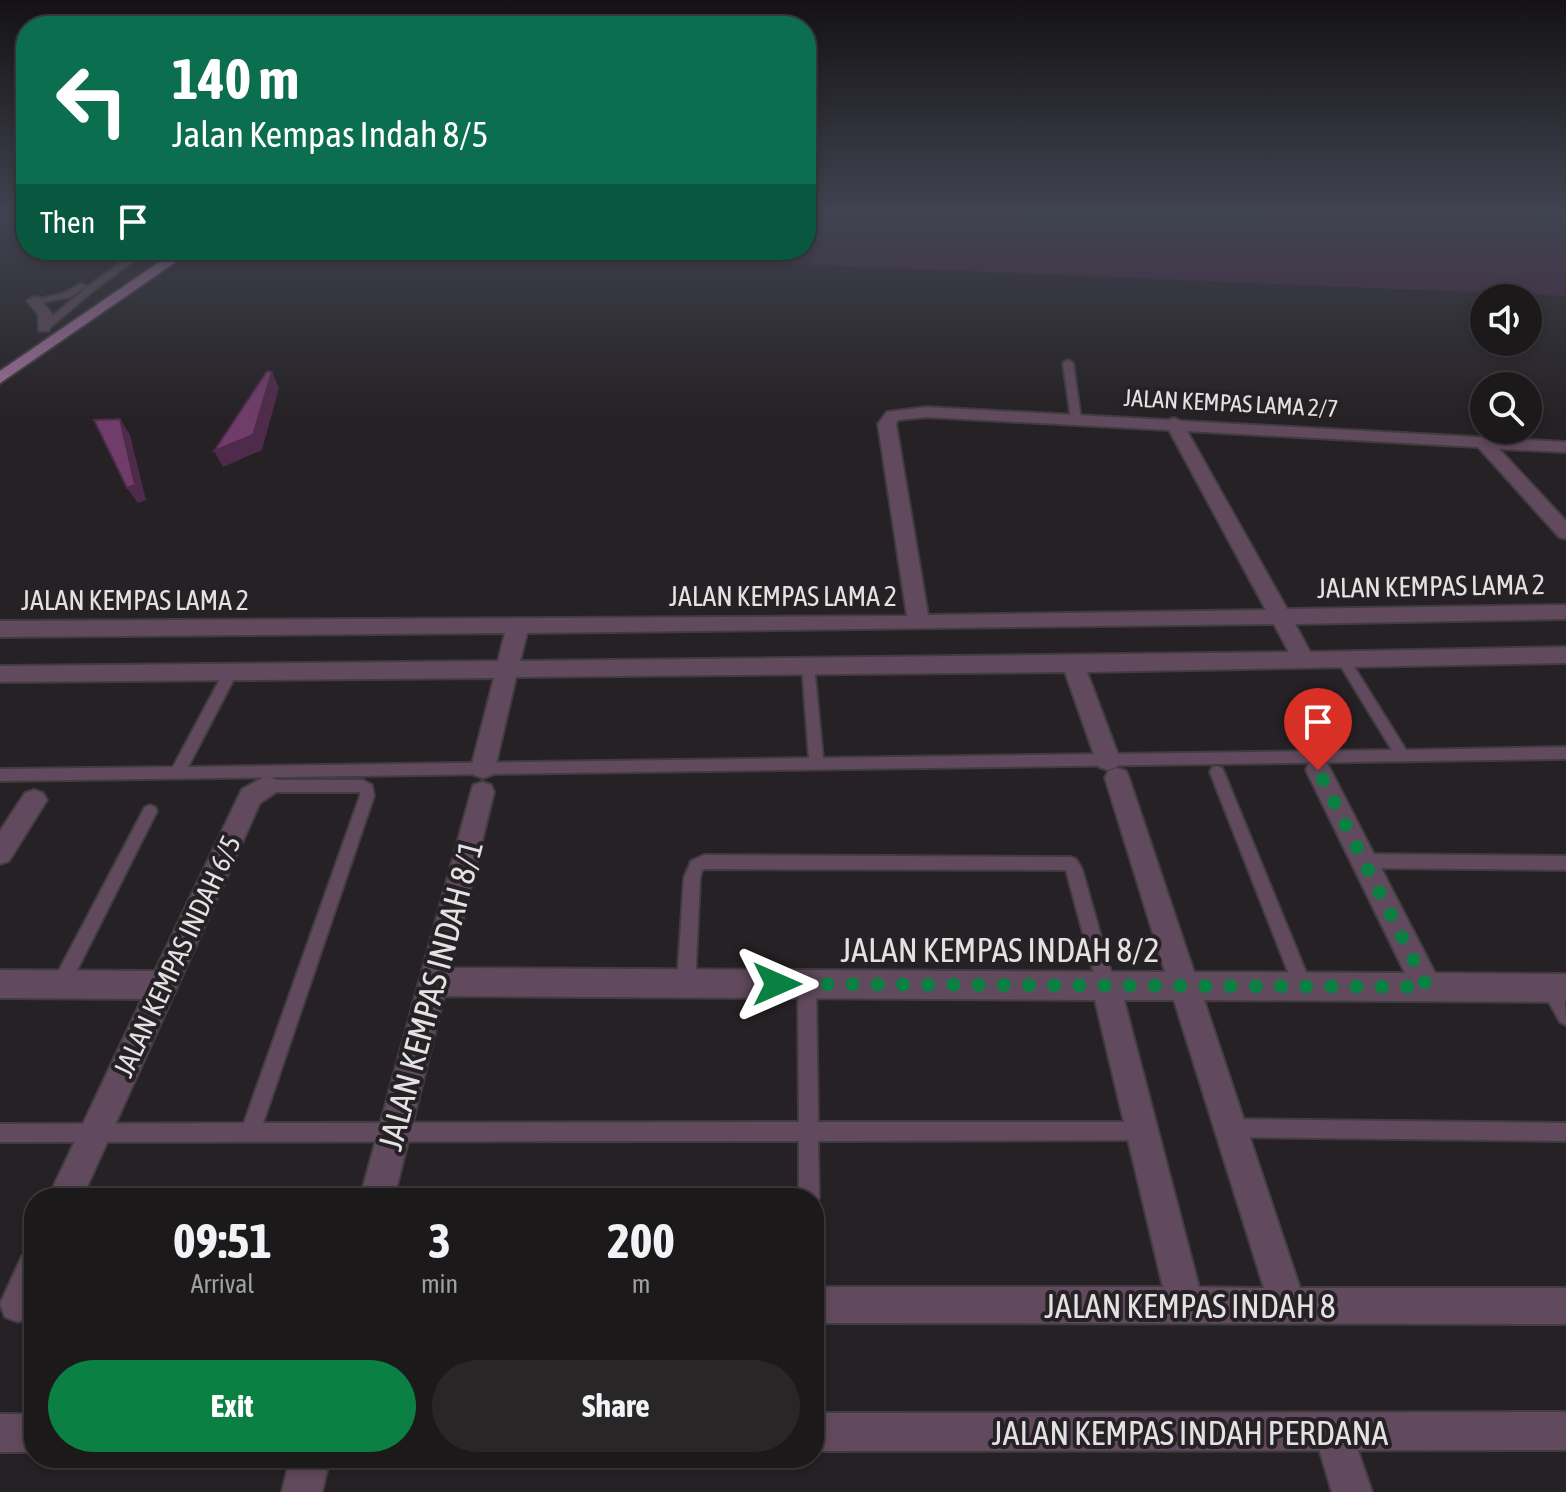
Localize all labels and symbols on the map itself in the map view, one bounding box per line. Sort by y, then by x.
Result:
street label: JALAN KEMPAS LAMA 2/7 [1123,384,1339,422]
street label: JALAN KEMPAS LAMA 2 [1317,568,1545,604]
street label: JALAN KEMPAS LAMA 2 [669,580,897,612]
street label: JALAN KEMPAS LAMA 2 [21,584,249,616]
pin [1284,688,1352,770]
street label: JALAN KEMPAS INDAH 6/5 [107,830,247,1082]
street label: JALAN KEMPAS INDAH 8/1 [370,836,490,1154]
street label: JALAN KEMPAS INDAH 8/2 [840,930,1160,969]
position arrow [735,942,819,1026]
street label: JALAN KEMPAS INDAH 8 [1044,1286,1336,1325]
street label: JALAN KEMPAS INDAH PERDANA [992,1413,1388,1452]

